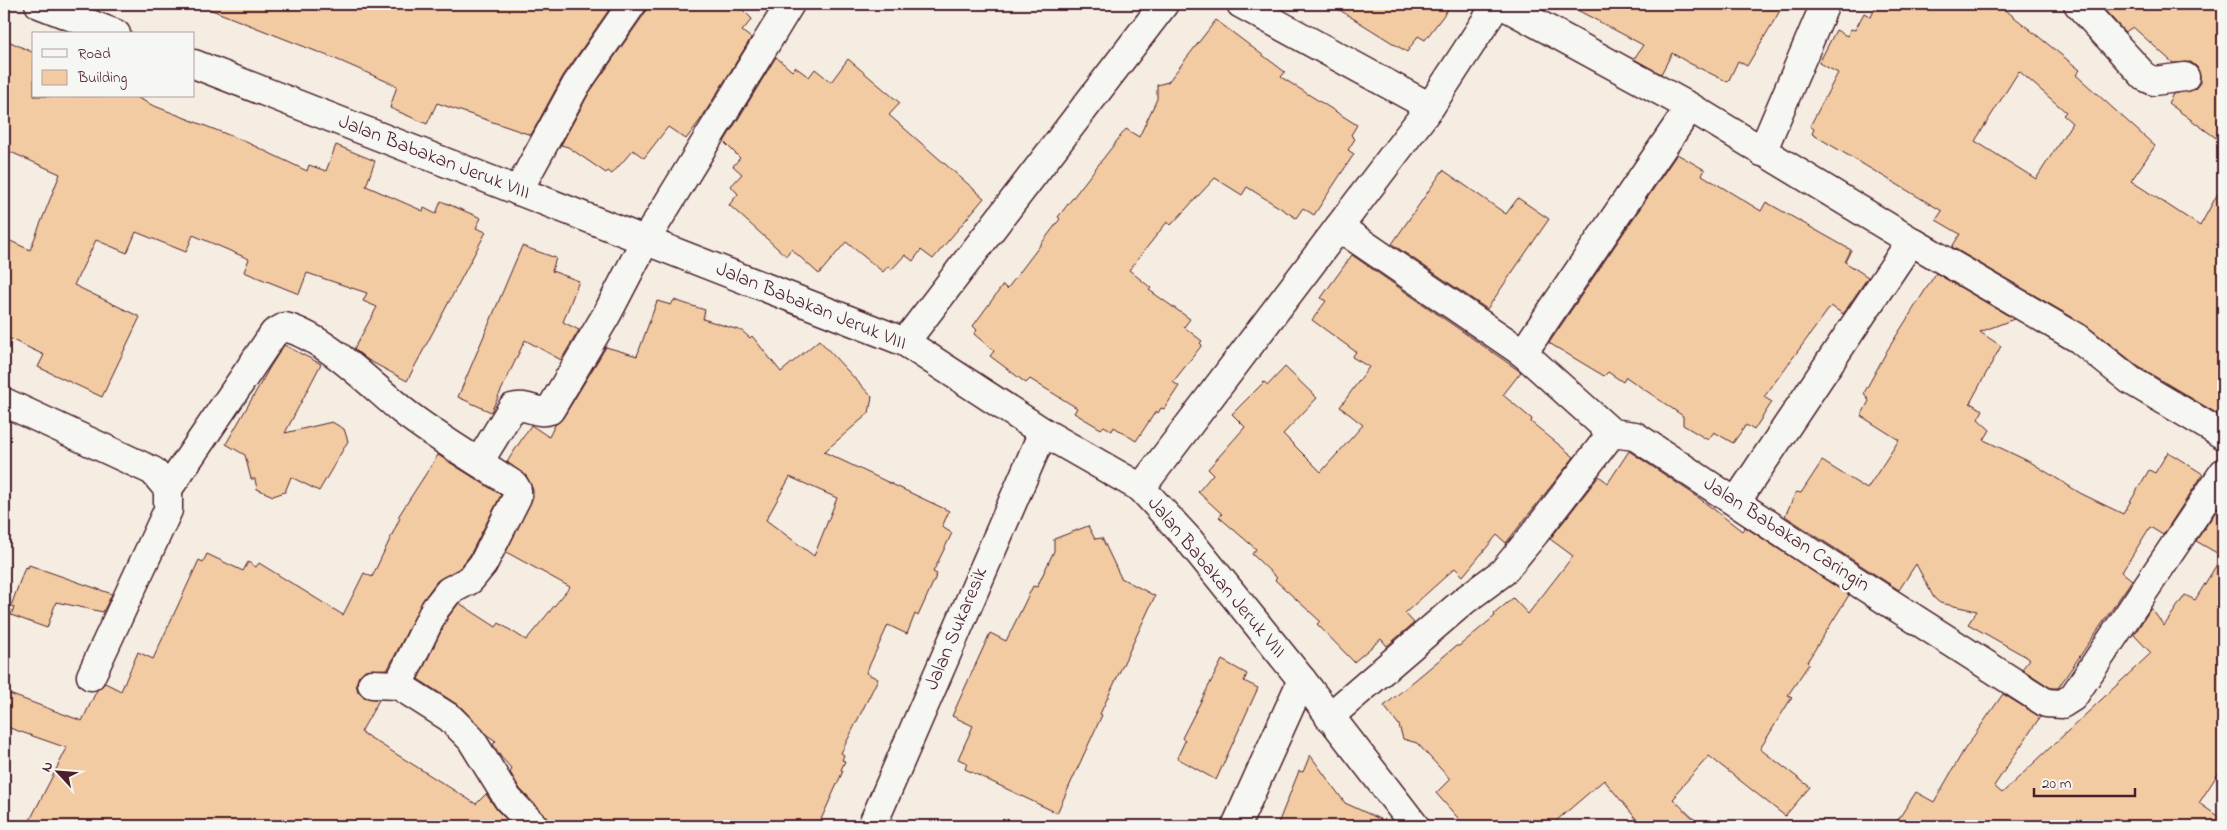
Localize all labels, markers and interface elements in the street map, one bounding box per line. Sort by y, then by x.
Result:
legend [32,32,195,98]
text: Road [78,43,111,65]
text: Building [77,67,127,90]
street label: Jalan Babakan Jeruk VIII [334,108,534,208]
street label: Jalan Babakan Jeruk VIII [711,255,911,359]
street label: Jalan Babakan Caringin [1696,470,1875,601]
street label: Jalan Babakan Jeruk VIII [1140,491,1292,665]
street label: Jalan Sukaresik [918,563,996,695]
north arrow [32,748,82,798]
text: N [36,758,59,776]
scale bar [2034,765,2136,797]
text: 20 m [2042,773,2072,795]

